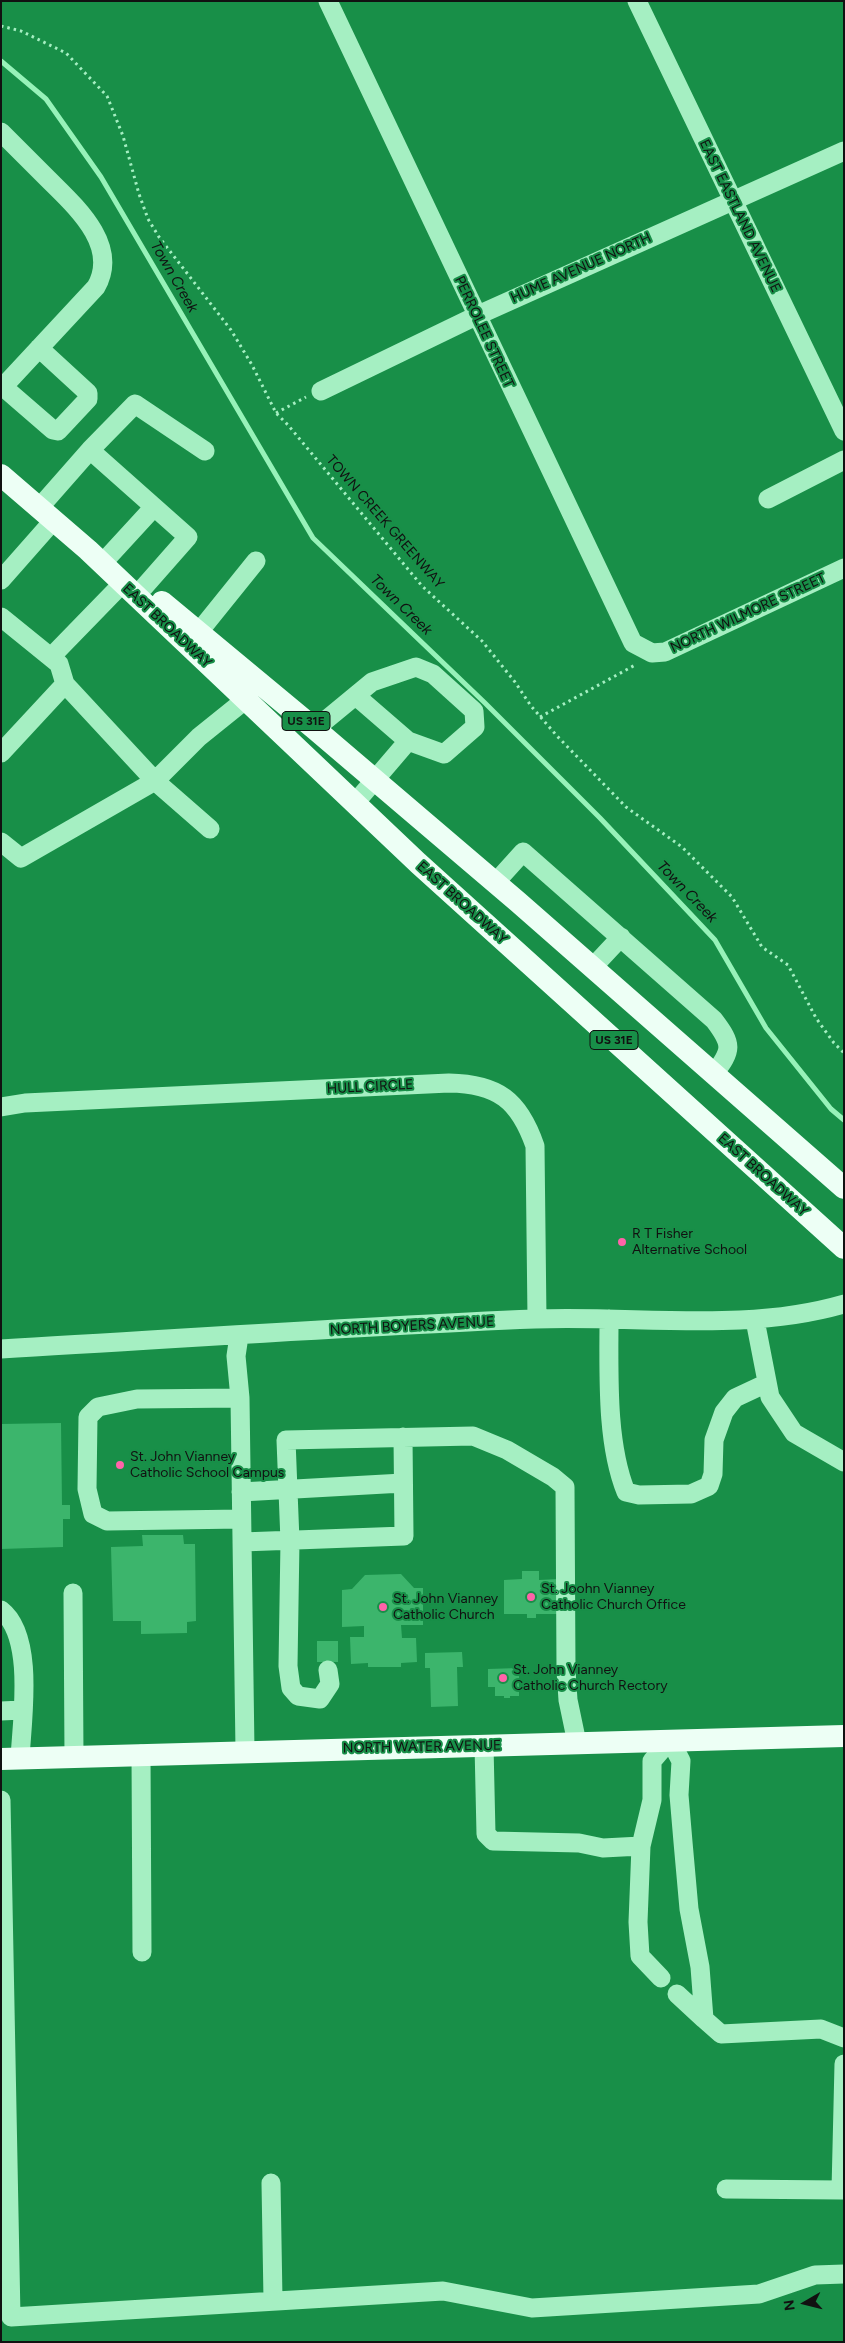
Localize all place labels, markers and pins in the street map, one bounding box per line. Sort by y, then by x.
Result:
place label: R T Fisher Alternative School [632,1226,747,1258]
marker: R T Fisher Alternative School [616,1236,628,1248]
place label: St. John Vianney Catholic School Campus [130,1449,284,1481]
marker: St. John Vianney Catholic School Campus [114,1459,126,1471]
place label: St. Joohn Vianney Catholic Church Office [541,1581,686,1614]
place label: St. John Vianney Catholic Church [393,1591,498,1624]
marker: St. Joohn Vianney Catholic Church Office [525,1591,537,1603]
marker: St. John Vianney Catholic Church [377,1601,389,1613]
place label: St. John Vianney Catholic Church Rectory [513,1662,668,1694]
marker: St. John Vianney Catholic Church Rectory [497,1672,509,1684]

